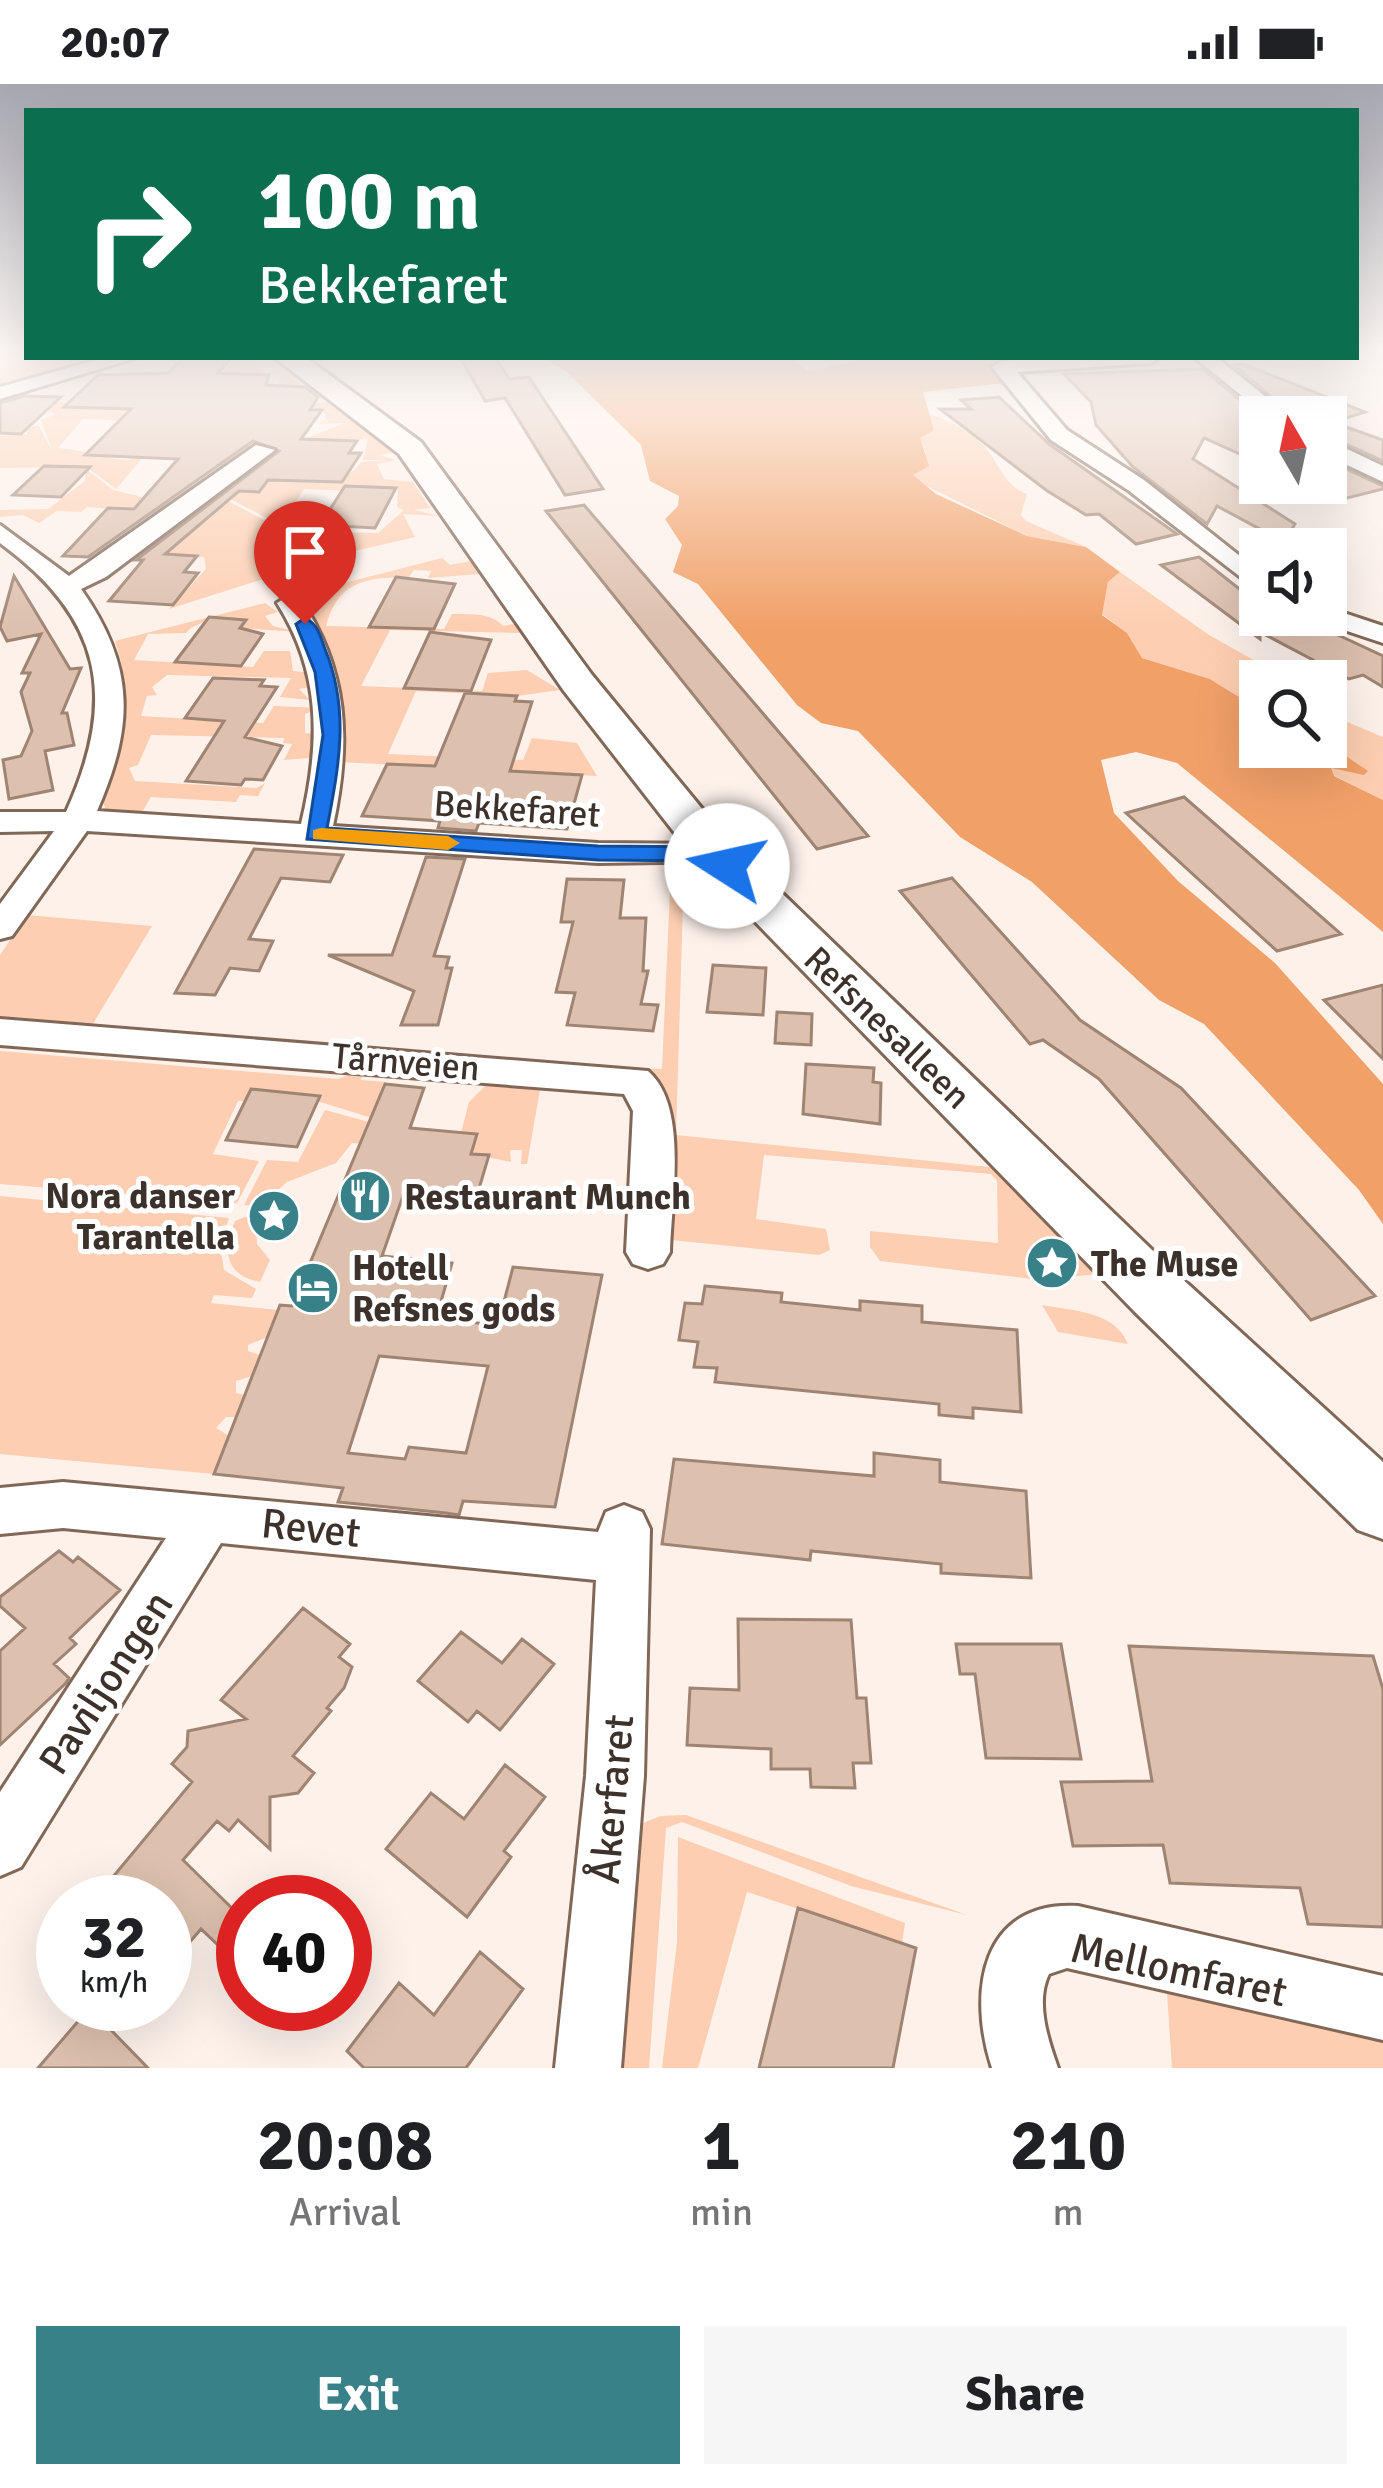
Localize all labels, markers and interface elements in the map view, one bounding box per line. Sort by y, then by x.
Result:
text: 20:07 [60,15,170,70]
text: 100 m [258,149,480,253]
icon: right [60,156,216,312]
text: Bekkefaret [258,252,508,319]
north arrow [1239,396,1347,504]
map controls [1239,396,1347,768]
pin [254,501,356,624]
icon: arrive [272,519,338,585]
button: sound [1239,528,1347,636]
button: search [1239,660,1347,768]
street label: Bekkefaret [432,781,602,838]
position arrow [664,803,790,929]
street label: Refsnesalleen [794,937,980,1119]
street label: Tårnveien [330,1034,482,1091]
restaurant icon: Restaurant Munch [337,1168,393,1224]
place label: Nora danser Tarantella [45,1174,236,1260]
place label: Restaurant Munch [404,1175,691,1220]
place icon: Nora danser Tarantella [246,1188,302,1244]
place icon: The Muse [1024,1235,1080,1291]
place label: The Muse [1091,1242,1238,1287]
place label: Hotell Refsnes gods [352,1246,555,1332]
hotel icon: Hotell Refsnes gods [285,1260,341,1316]
street label: Revet [259,1498,363,1559]
street label: Paviljongen [28,1582,184,1784]
street label: Åkerfaret [580,1713,645,1886]
speed limit sign: 40 [216,1875,372,2031]
text: 32 [82,1901,146,1975]
street label: Mellomfaret [1066,1923,1291,2018]
text: km/h [80,1964,148,2001]
text: 20:08 [257,2101,433,2190]
text: 1 [702,2101,741,2190]
text: 210 [1010,2101,1126,2190]
text: Arrival [289,2188,401,2236]
text: min [690,2188,753,2236]
text: m [1052,2188,1084,2236]
button: Exit [36,2326,680,2464]
button: Share [704,2326,1347,2464]

